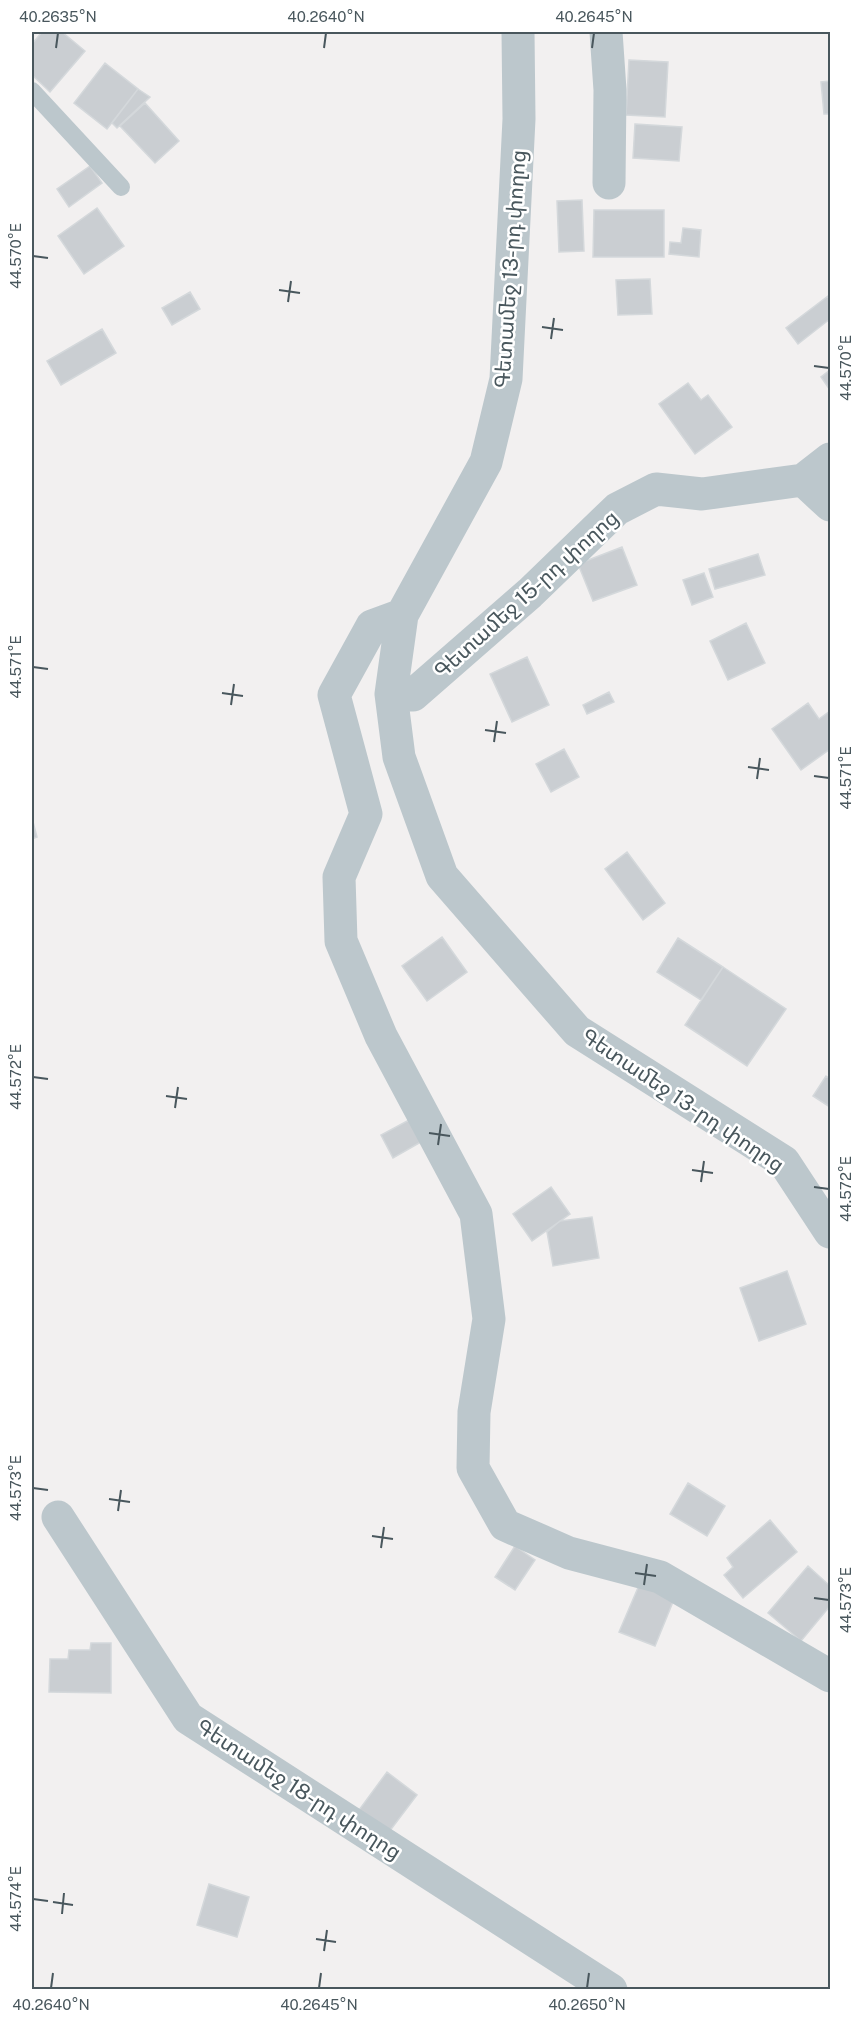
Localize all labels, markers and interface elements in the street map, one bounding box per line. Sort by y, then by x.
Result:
text: 40.2635°N [19,8,97,25]
text: 40.2640°N [287,8,365,25]
text: 40.2645°N [555,8,633,25]
street label: Գետամեջ 13-րդ փողոց [489,149,531,389]
text: 44.570°E [7,223,24,289]
text: 44.570°E [837,335,854,401]
street label: Գետամեջ 15-րդ փողոց [429,505,623,683]
text: 44.571°E [7,635,24,699]
text: 44.571°E [837,746,854,810]
street label: Գետամեջ 13-րդ փողոց [577,1023,789,1177]
text: 44.572°E [7,1044,24,1110]
text: 44.572°E [837,1156,854,1222]
text: 44.573°E [7,1455,24,1521]
text: 44.573°E [837,1567,854,1633]
street label: Գետամեջ 18-րդ փողոց [192,1713,406,1865]
text: 44.574°E [7,1866,24,1932]
text: 40.2640°N [12,1996,90,2013]
text: 40.2645°N [280,1996,358,2013]
text: 40.2650°N [548,1996,626,2013]

